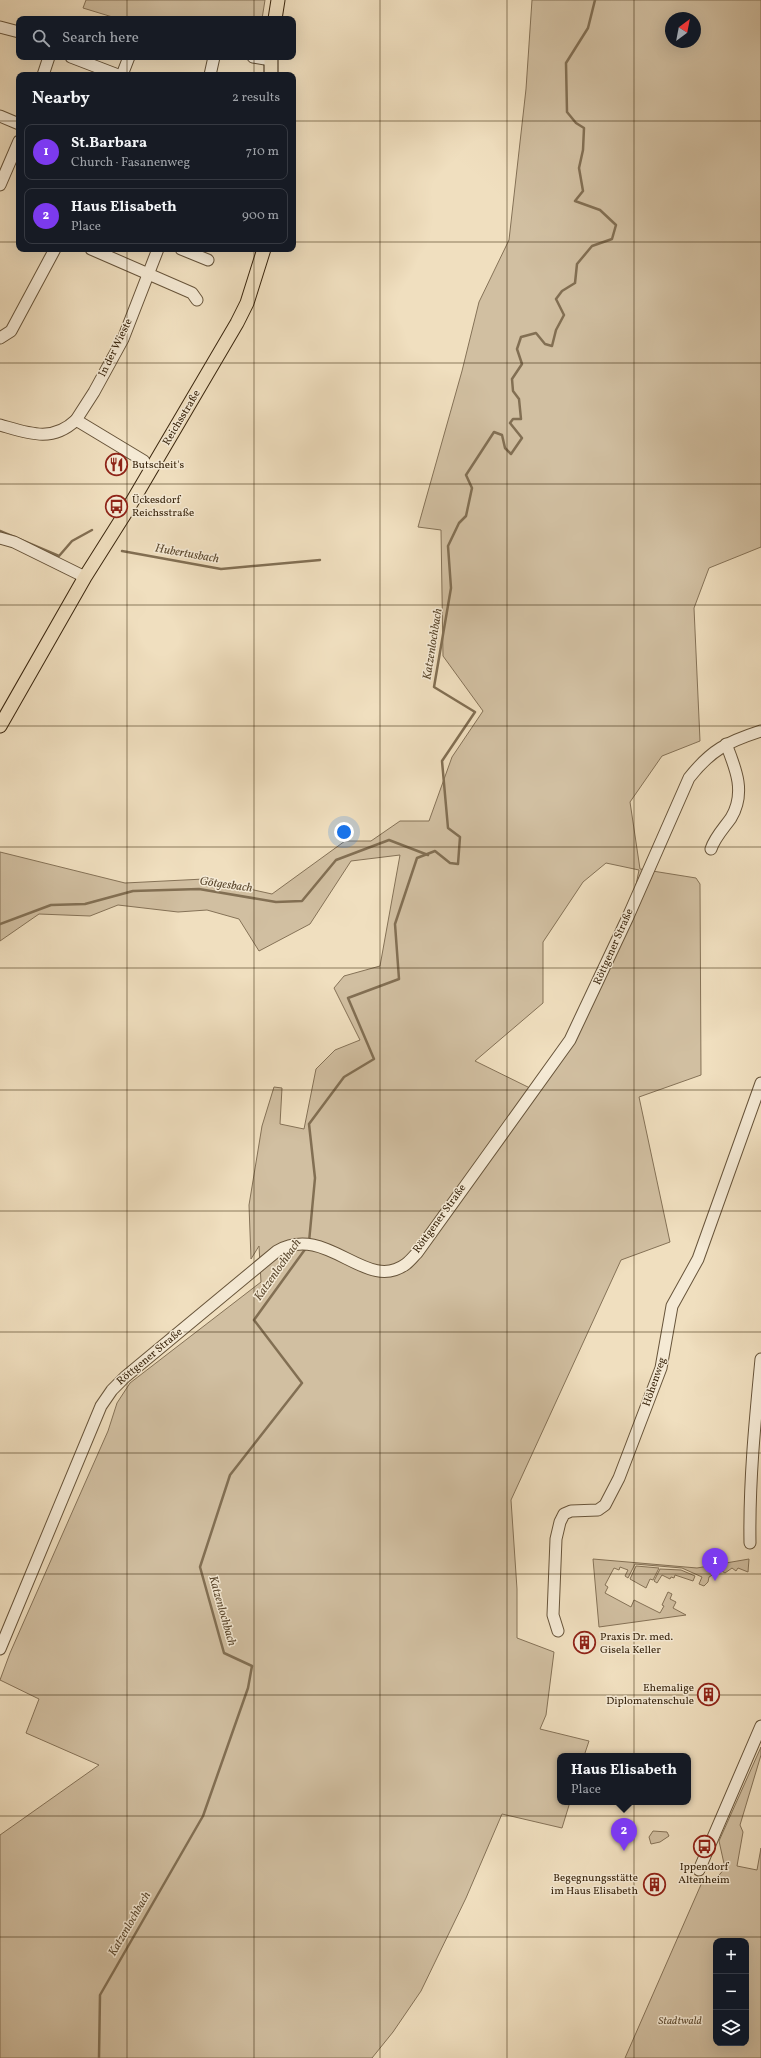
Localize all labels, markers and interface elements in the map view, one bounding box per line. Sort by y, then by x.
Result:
north arrow [665,12,701,48]
search box [16,16,296,60]
icon: search [30,27,52,49]
text: Search here [62,28,139,49]
text: Nearby [32,87,90,110]
text: 2 results [232,89,280,107]
text: St.Barbara [71,133,147,154]
text: 1 [43,143,49,161]
text: 710 m [246,143,279,161]
text: Church · Fasanenweg [71,154,190,172]
text: Haus Elisabeth [71,197,177,218]
text: 2 [43,207,49,225]
text: 900 m [242,207,279,225]
text: Place [71,218,101,236]
street label: In der Wieste [95,316,137,380]
street label: Reichsstraße [160,387,204,449]
restaurant icon: Butscheit's [103,452,129,478]
place label: Butscheit's [132,458,184,473]
bus stop icon: Ückesdorf Reichsstraße [103,493,129,519]
place label: Ückesdorf Reichsstraße [132,493,194,521]
water label: Hubertusbach [154,540,220,568]
water label: Katzenlochbach [419,607,447,681]
your location [334,822,354,842]
water label: Götgesbach [199,873,253,897]
street label: Röttgener Straße [590,906,638,988]
street label: Röttgener Straße [410,1181,470,1257]
water label: Katzenlochbach [251,1236,305,1304]
street label: Röttgener Straße [114,1325,186,1389]
street label: Höhenweg [640,1355,671,1409]
pin: 1 [702,1548,728,1581]
water label: Katzenlochbach [204,1574,240,1648]
building icon: Praxis Dr. med. Gisela Keller [572,1630,598,1656]
place label: Praxis Dr. med. Gisela Keller [600,1630,673,1658]
place label: Ehemalige Diplomatenschule [606,1681,694,1709]
building icon: Ehemalige Diplomatenschule [696,1681,722,1707]
popup [557,1753,691,1805]
text: Haus Elisabeth [571,1760,677,1781]
text: Place [571,1781,601,1799]
pin: 2 [611,1818,637,1851]
bus stop icon: Ippendorf Altenheim [691,1834,717,1860]
place label: Ippendorf Altenheim [678,1860,730,1888]
place label: Begegnungsstätte im Haus Elisabeth [551,1871,638,1899]
building icon: Begegnungsstätte im Haus Elisabeth [641,1871,667,1897]
water label: Katzenlochbach [105,1889,155,1959]
map controls [713,1938,749,2046]
button: + [713,1938,749,1974]
button: − [713,1974,749,2010]
button: layers [713,2010,749,2046]
park label: Stadtwald [658,2014,702,2029]

